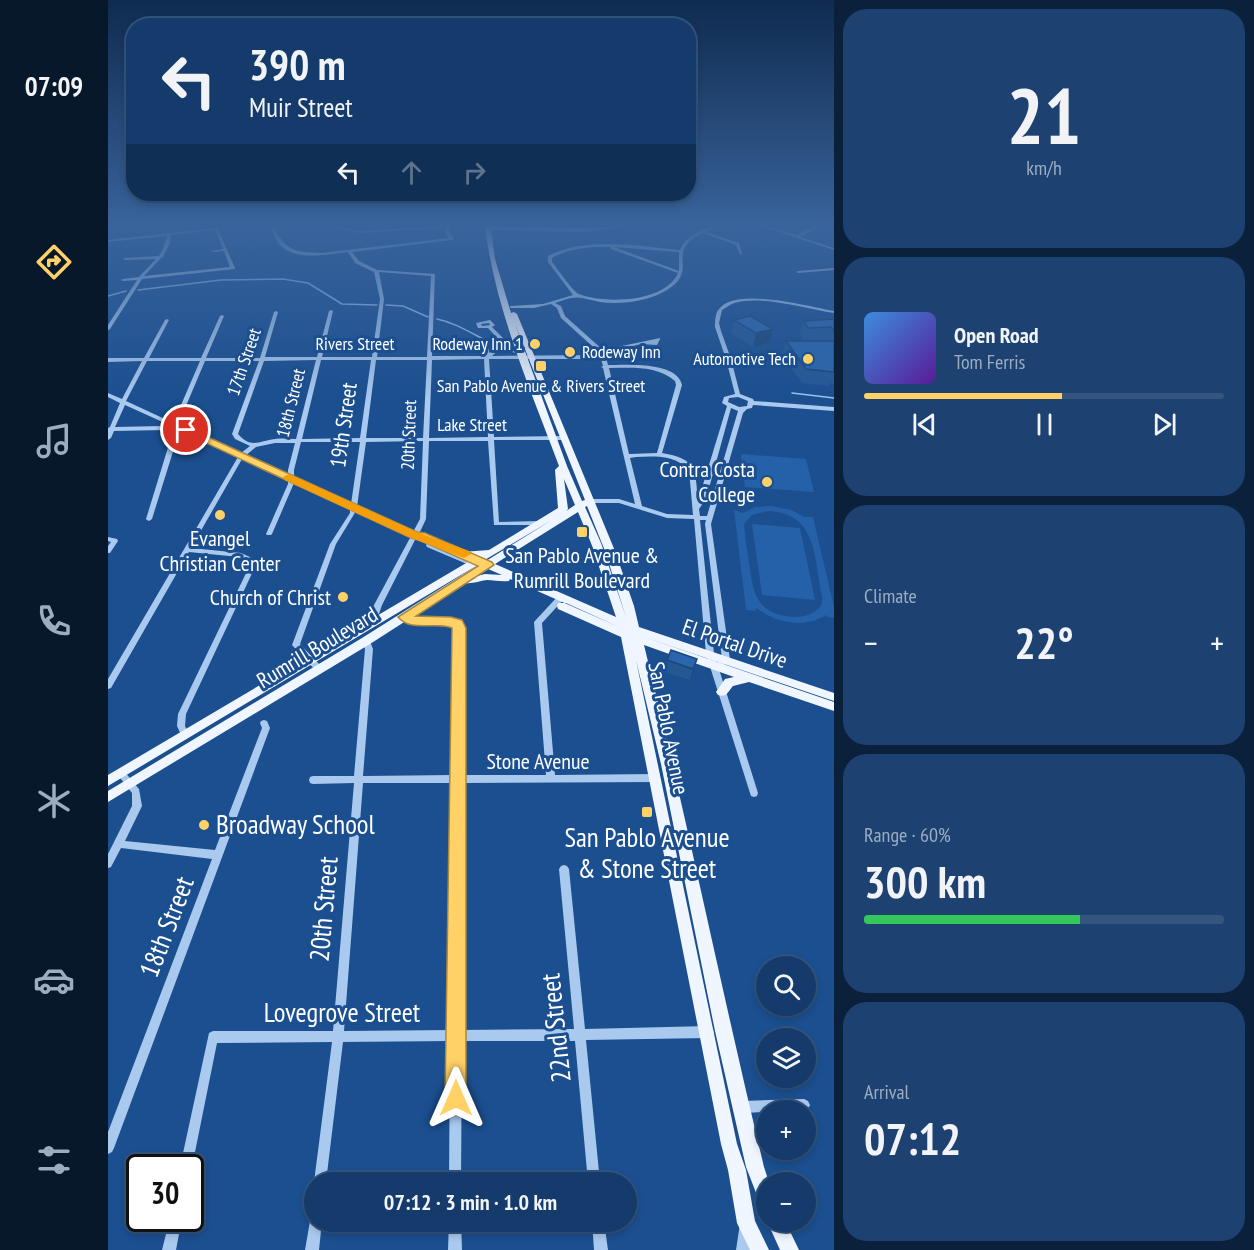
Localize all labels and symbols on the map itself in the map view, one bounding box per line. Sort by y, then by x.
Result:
street label: 17th Street [221,325,266,399]
street label: Rivers Street [315,332,395,355]
place label: Rodeway Inn 1 [432,332,523,355]
marker: Rodeway Inn 1 [528,337,542,351]
place label: Rodeway Inn [582,340,661,363]
marker: Rodeway Inn [563,345,577,359]
place label: Automotive Tech [693,347,796,370]
marker: Automotive Tech [801,352,815,366]
marker: San Pablo Avenue & Rivers Street [534,359,548,373]
street label: 18th Street [271,366,310,440]
place label: San Pablo Avenue & Rivers Street [437,374,645,397]
street label: 19th Street [323,381,363,469]
street label: 20th Street [396,399,421,470]
pin [160,404,211,455]
street label: Lake Street [437,413,507,436]
place label: Contra Costa College [660,455,755,508]
marker: Contra Costa College [760,475,774,489]
marker: Evangel Christian Center [213,508,227,522]
place label: Evangel Christian Center [159,524,281,577]
marker: San Pablo Avenue & Rumrill Boulevard [575,525,589,539]
place label: San Pablo Avenue & Rumrill Boulevard [505,541,659,594]
place label: Church of Christ [210,583,331,611]
marker: Church of Christ [336,590,350,604]
street label: Rumrill Boulevard [251,600,383,694]
street label: El Portal Drive [679,612,791,674]
street label: San Pablo Avenue [642,659,696,797]
street label: Stone Avenue [486,747,590,775]
marker: San Pablo Avenue & Stone Street [640,805,654,819]
place label: Broadway School [216,807,375,841]
marker: Broadway School [197,818,211,832]
place label: San Pablo Avenue & Stone Street [564,820,730,885]
street label: 20th Street [301,854,345,963]
street label: 18th Street [131,871,201,982]
street label: 22nd Street [532,971,578,1084]
street label: Lovegrove Street [264,995,421,1029]
position arrow [424,1066,488,1130]
speed limit sign: 30 [126,1154,204,1232]

